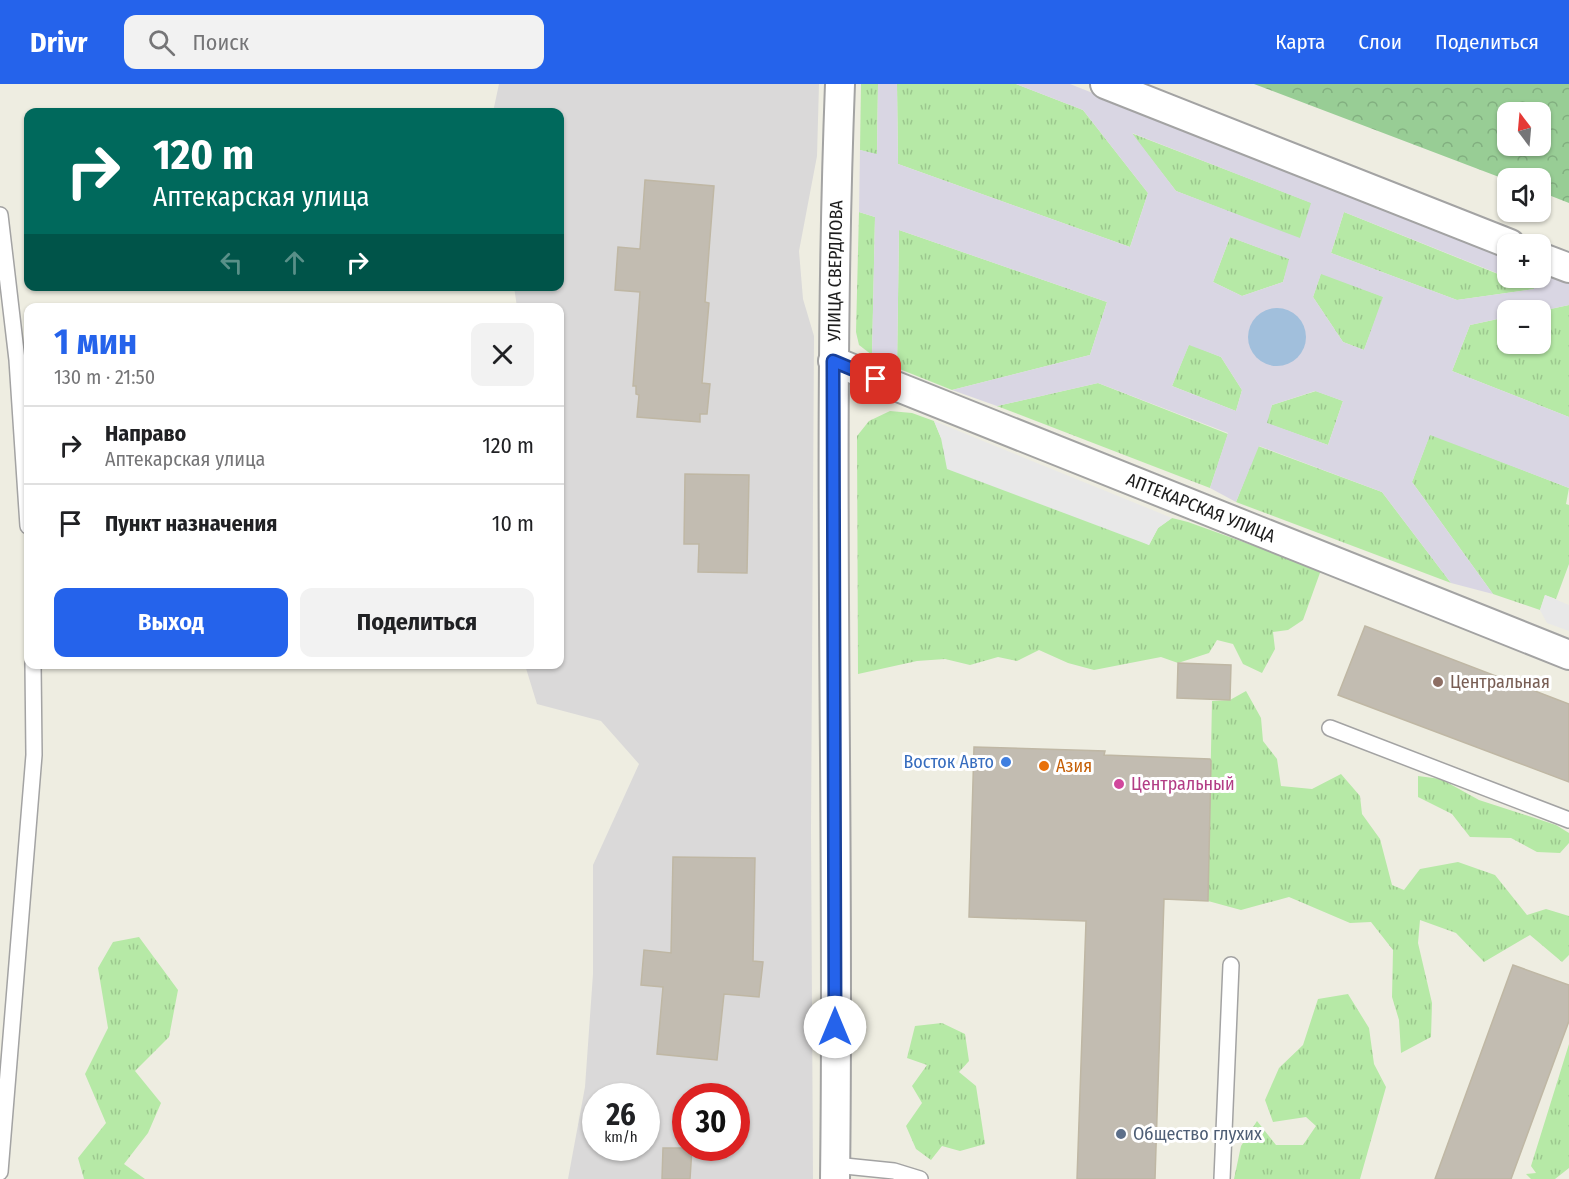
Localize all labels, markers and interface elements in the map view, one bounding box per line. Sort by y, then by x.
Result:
search box [124,15,544,69]
text: Drivr [30,26,88,59]
icon: search [145,26,178,59]
text: Поиск [193,29,249,56]
text: Карта [1275,29,1325,55]
text: Слои [1358,29,1402,55]
text: Поделиться [1435,29,1539,55]
north arrow [1497,102,1551,156]
map controls [1497,102,1551,354]
text: 120 m [153,130,254,180]
icon: right [54,132,132,210]
button: sound [1497,168,1551,222]
text: Аптекарская улица [153,181,369,213]
street label: УЛИЦА СВЕРДЛОВА [823,199,847,343]
button: + [1497,234,1551,288]
icon: left [215,246,248,279]
icon: ahead [278,246,311,279]
icon: right [341,246,374,279]
button: − [1497,300,1551,354]
text: 1 мин [54,320,137,364]
button: close [471,323,534,386]
pin [850,353,901,404]
icon: arrive [859,362,892,395]
text: 130 m · 21:50 [54,365,155,389]
text: Направо [105,420,186,447]
icon: right [54,429,87,462]
text: 120 m [482,432,534,459]
text: Аптекарская улица [105,447,265,471]
street label: АПТЕКАРСКАЯ УЛИЦА [1123,468,1279,548]
icon: arrive [54,507,87,540]
text: Пункт назначения [105,510,277,537]
text: 10 m [492,510,534,537]
button: Выход [54,588,288,657]
button: Поделиться [300,588,534,657]
place label: Центральная [1450,671,1550,693]
marker: Центральная [1431,675,1445,689]
place label: Восток Авто [903,751,994,773]
marker: Восток Авто [999,755,1013,769]
place label: Азия [1056,755,1092,777]
marker: Азия [1037,759,1051,773]
place label: Центральный [1131,773,1235,795]
marker: Центральный [1112,777,1126,791]
position arrow [803,995,867,1059]
speed limit sign: 30 [672,1083,750,1161]
text: 26 [606,1097,636,1133]
place label: Общество глухих [1133,1123,1262,1145]
marker: Общество глухих [1114,1127,1128,1141]
text: km/h [604,1128,638,1146]

